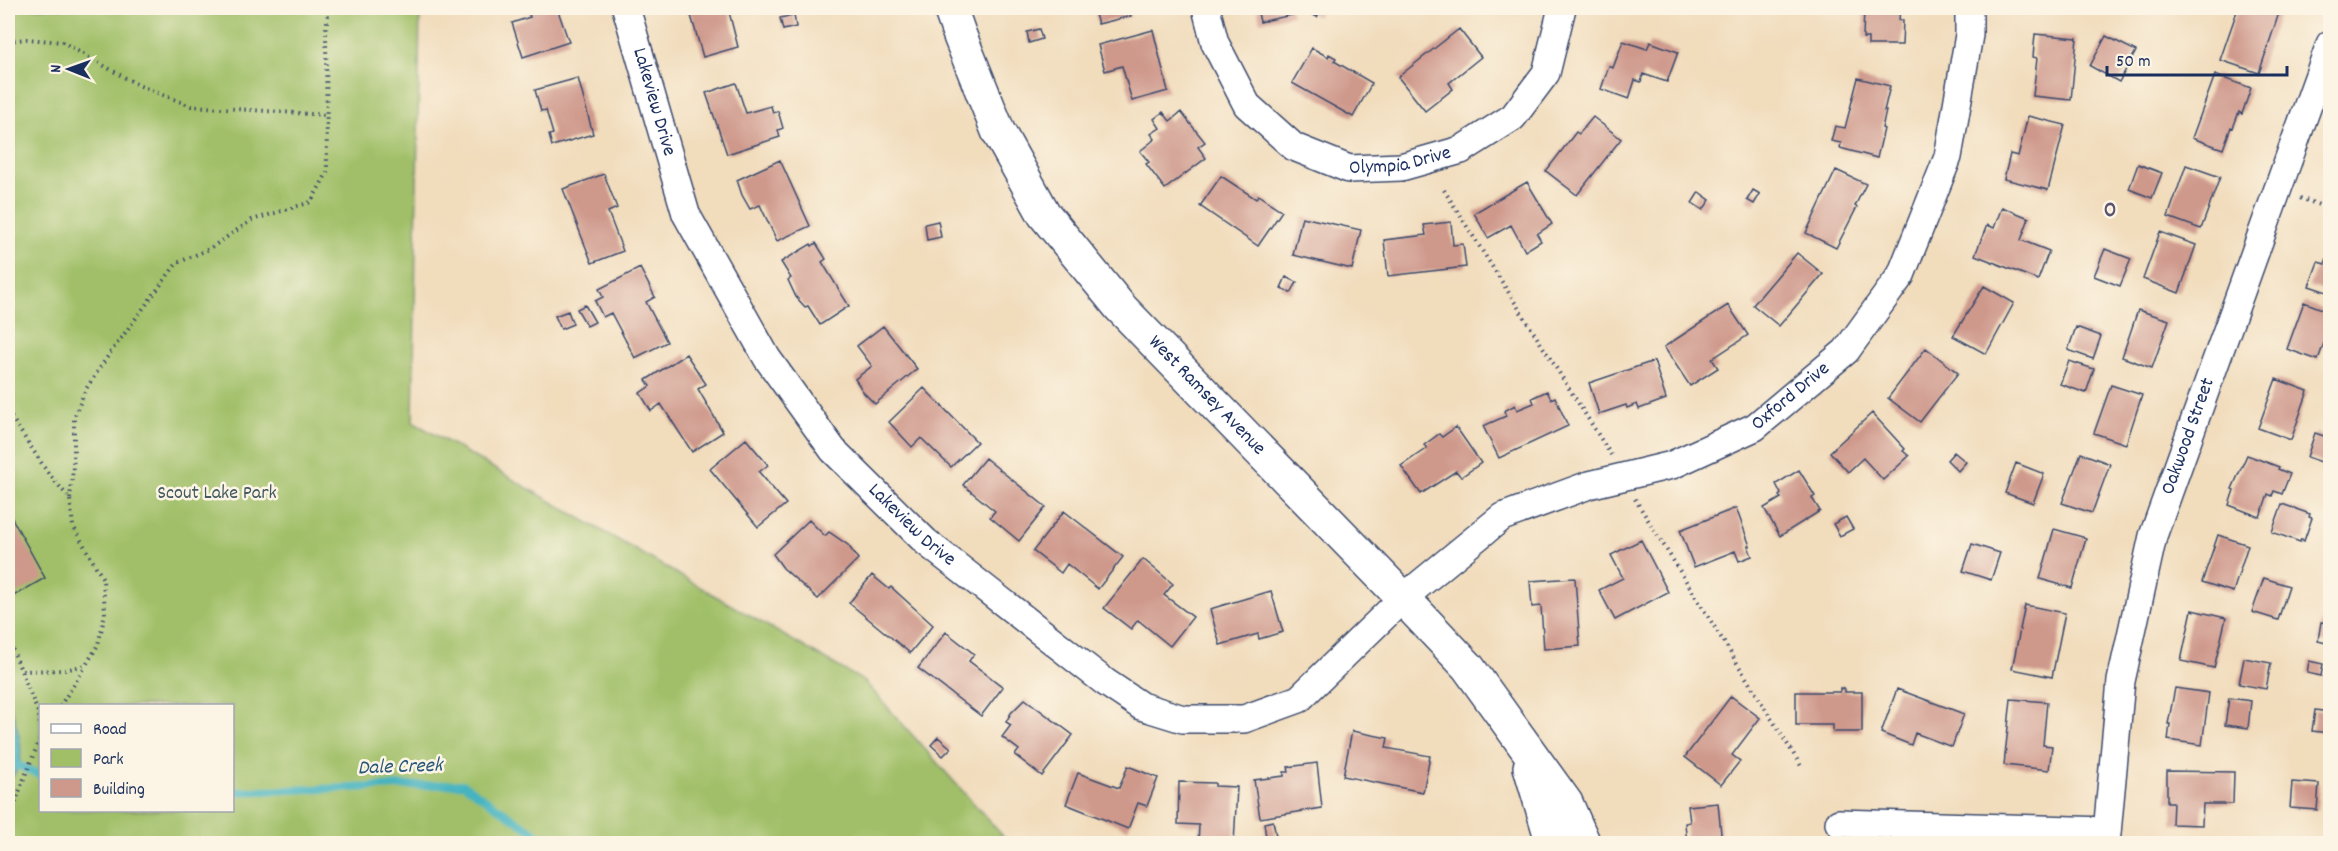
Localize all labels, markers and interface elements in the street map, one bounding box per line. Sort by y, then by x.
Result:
north arrow [39,39,99,99]
scale bar [2107,39,2287,77]
street label: Lakeview Drive [624,45,682,160]
text: 50 m [2116,50,2151,75]
text: N [45,65,68,73]
street label: Olympia Drive [1348,139,1455,183]
district label: O [2104,197,2116,227]
street label: West Ramsey Avenue [1141,329,1272,462]
street label: Oxford Drive [1746,356,1837,438]
street label: Oakwood Street [2155,374,2223,499]
street label: Lakeview Drive [861,477,961,574]
park label: Scout Lake Park [157,480,277,508]
legend [39,704,234,812]
text: Road [93,718,127,743]
text: Park [93,748,124,773]
water label: Dale Creek [357,751,445,784]
text: Building [93,778,145,803]

